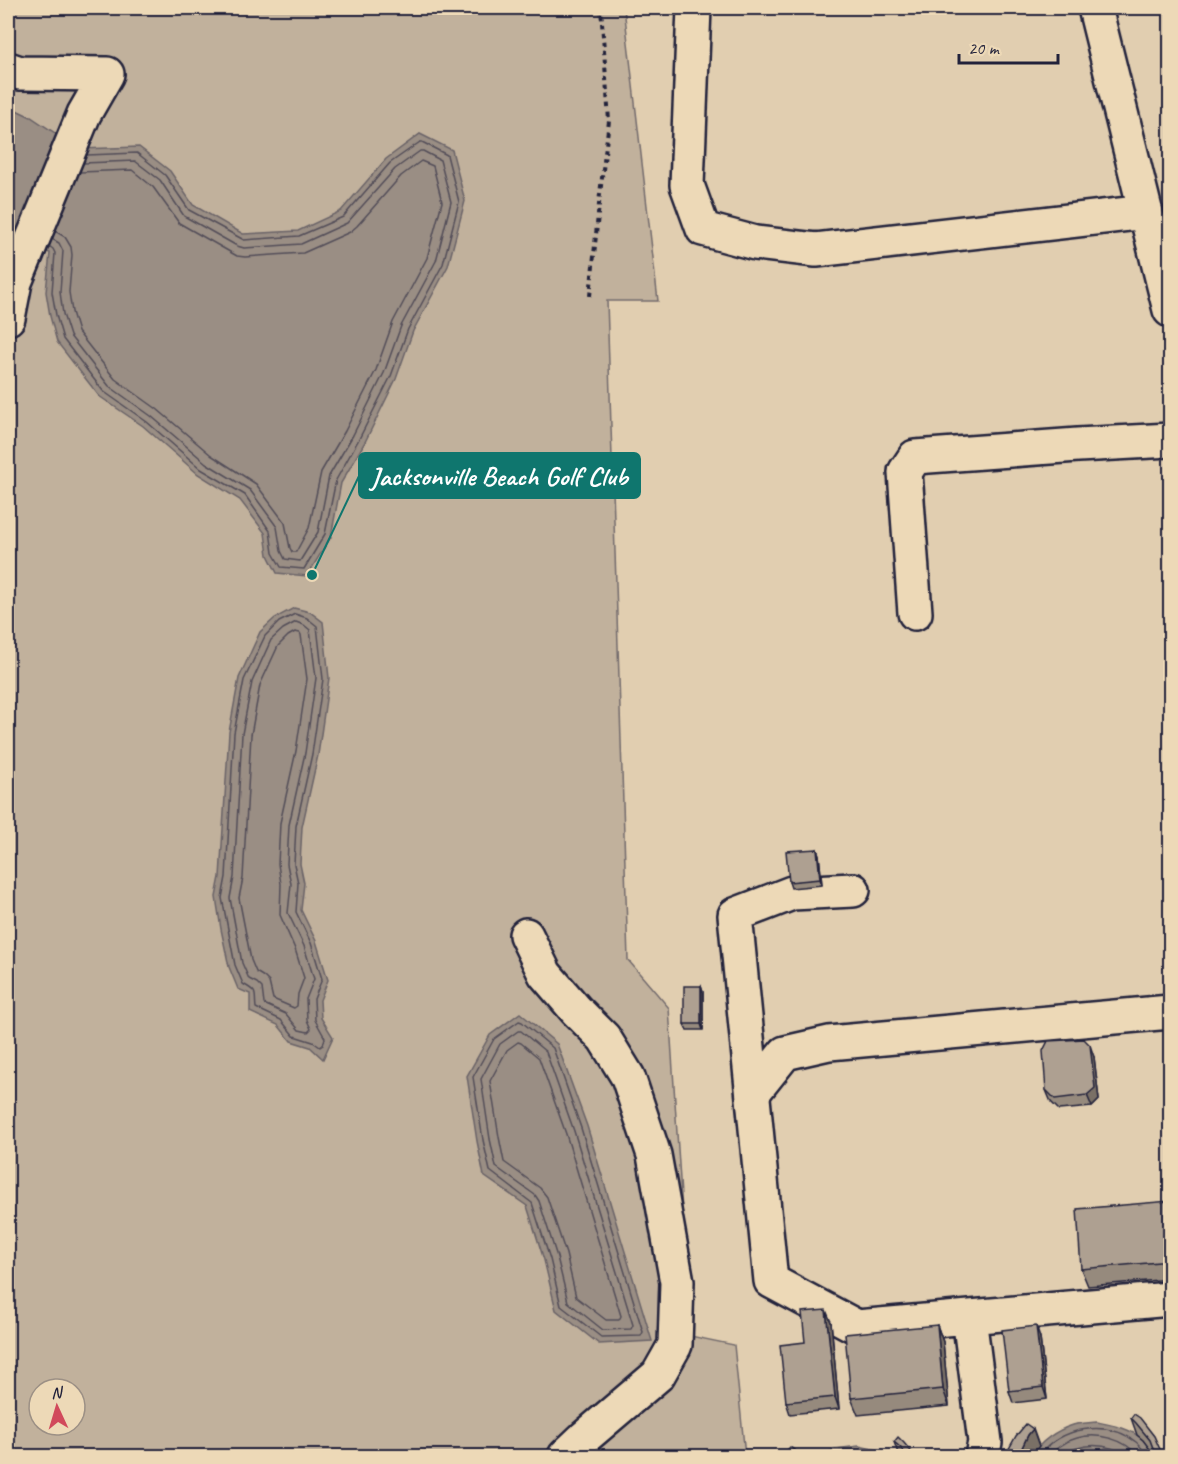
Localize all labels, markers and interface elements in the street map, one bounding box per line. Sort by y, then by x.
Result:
scale bar [959,27,1058,65]
text: 20 m [968,37,1001,59]
callout: Jacksonville Beach Golf Club [359,453,640,498]
text: Jacksonville Beach Golf Club [368,459,630,493]
north arrow [27,1377,87,1437]
text: N [50,1382,65,1403]

